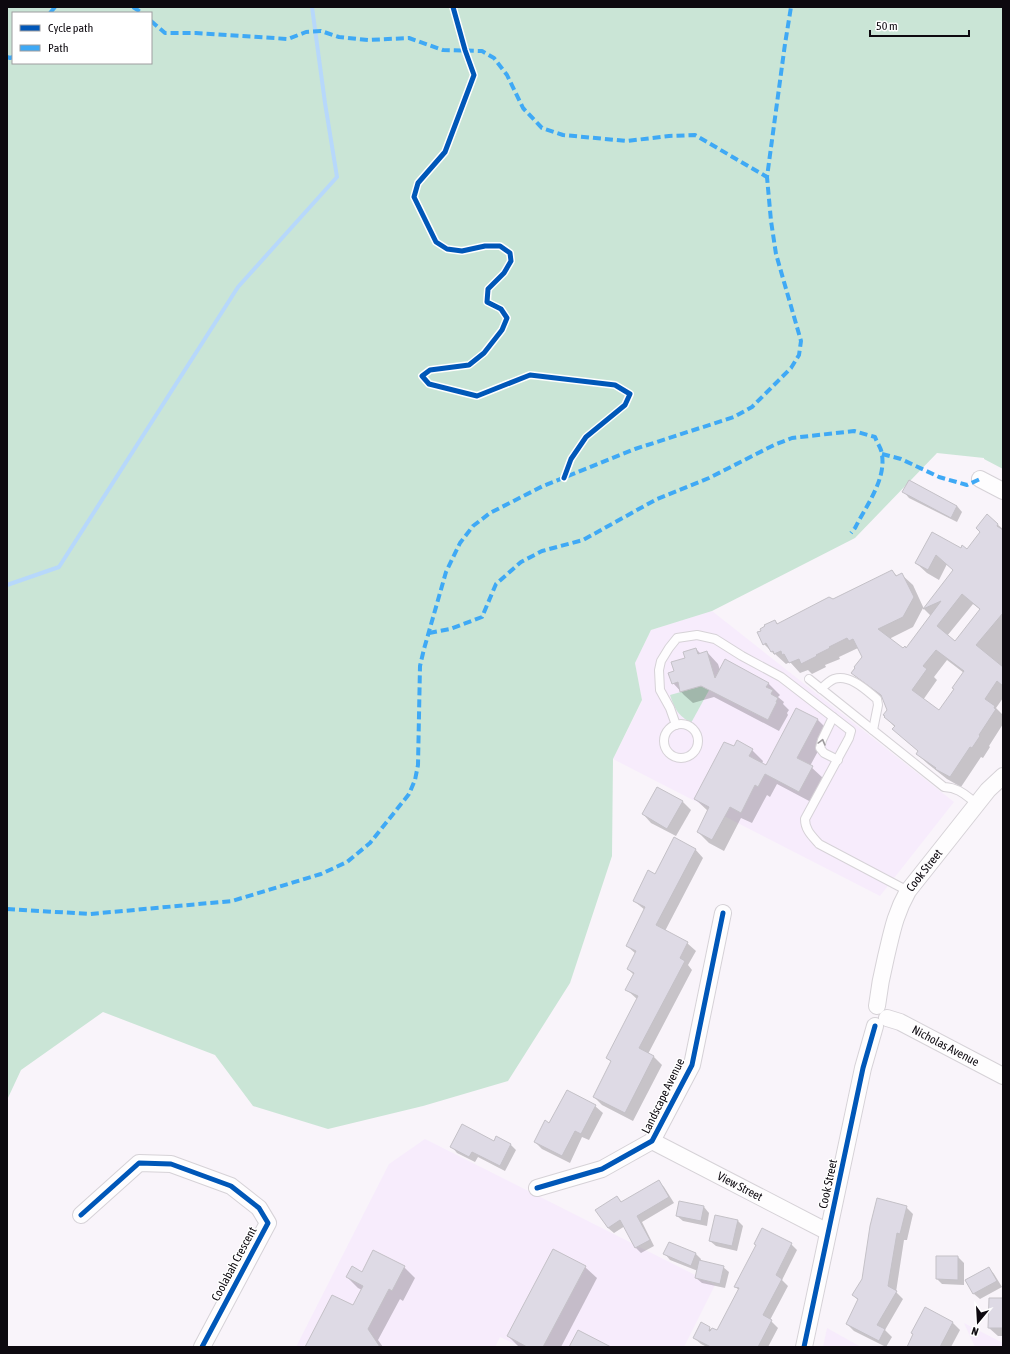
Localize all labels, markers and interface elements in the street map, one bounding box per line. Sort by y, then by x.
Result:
legend [12,12,152,64]
scale bar [870,12,969,38]
text: 50 m [876,19,898,33]
text: Cycle path [48,21,93,35]
text: Path [48,41,69,55]
one-way arrow [818,739,826,746]
street label: Cook Street [903,846,946,894]
street label: Nicholas Avenue [910,1023,981,1069]
street label: Landscape Avenue [639,1056,687,1136]
street label: Cook Street [816,1158,840,1210]
street label: View Street [715,1169,765,1204]
street label: Coolabah Crescent [209,1224,260,1303]
north arrow [958,1302,998,1342]
text: N [970,1325,980,1338]

